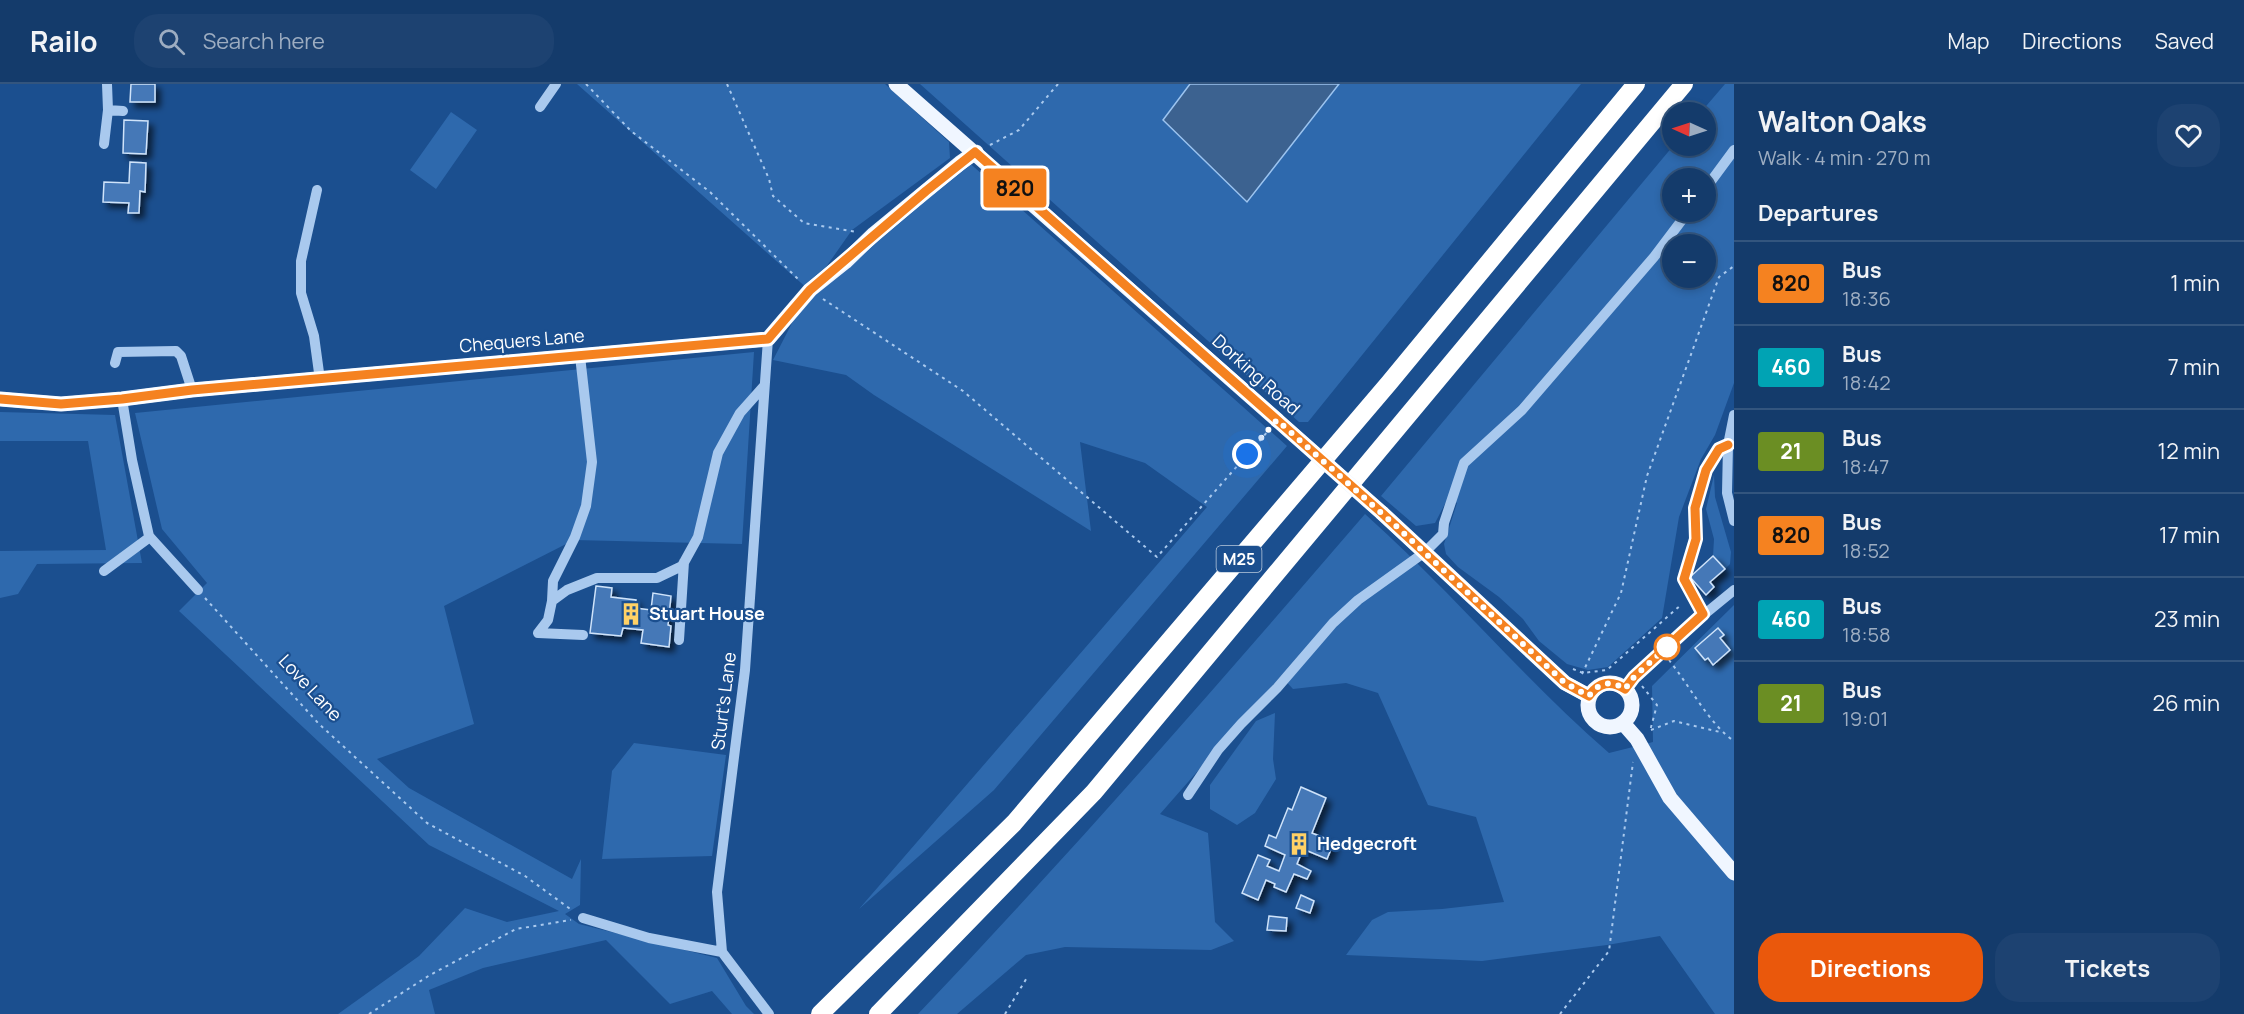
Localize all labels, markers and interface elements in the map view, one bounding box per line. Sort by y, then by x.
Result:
search box [134,14,554,68]
text: Railo [30,22,98,60]
icon: search [155,25,188,58]
text: Search here [203,26,325,56]
text: Map [1948,27,1989,55]
text: Directions [2022,27,2122,55]
text: Saved [2155,27,2214,55]
north arrow [1662,102,1716,156]
map controls [1662,102,1716,288]
text: Walton Oaks [1758,102,1927,140]
button: heart [2157,104,2220,167]
text: Walk · 4 min · 270 m [1758,144,1930,171]
line badge: 820 [980,168,1050,208]
button: + [1662,168,1716,222]
text: 820 [995,174,1035,202]
text: Departures [1758,198,1878,228]
button: − [1662,234,1716,288]
text: Bus [1842,255,1882,285]
text: 1 min [2170,268,2220,298]
text: 820 [1771,269,1811,297]
text: 18:36 [1842,285,1891,312]
street label: Chequers Lane [458,323,585,357]
street label: Dorking Road [1208,329,1306,420]
text: Bus [1842,339,1882,369]
text: 7 min [2168,352,2220,382]
text: 460 [1771,353,1811,381]
text: 18:42 [1842,369,1891,396]
text: Bus [1842,423,1882,453]
text: 12 min [2158,436,2220,466]
text: 21 [1780,437,1802,465]
your location [1232,439,1262,469]
text: 18:47 [1842,453,1889,480]
text: Bus [1842,507,1882,537]
text: 17 min [2159,520,2220,550]
text: 820 [1771,521,1811,549]
text: 18:52 [1842,537,1890,564]
road number: M25 [1216,546,1262,572]
text: Bus [1842,591,1882,621]
building icon: Stuart House [618,601,644,627]
place label: Stuart House [649,601,765,625]
text: 23 min [2154,604,2220,634]
text: 460 [1771,605,1811,633]
text: 18:58 [1842,621,1891,648]
unlabelled marker [1654,634,1680,660]
street label: Love Lane [274,649,348,726]
street label: Sturt's Lane [705,650,741,751]
text: Bus [1842,675,1882,705]
text: 26 min [2153,688,2220,718]
text: 21 [1780,689,1802,717]
text: 19:01 [1842,705,1888,732]
building icon: Hedgecroft [1286,831,1312,857]
place label: Hedgecroft [1317,831,1417,855]
button: Directions [1758,933,1983,1002]
button: Tickets [1995,933,2220,1002]

